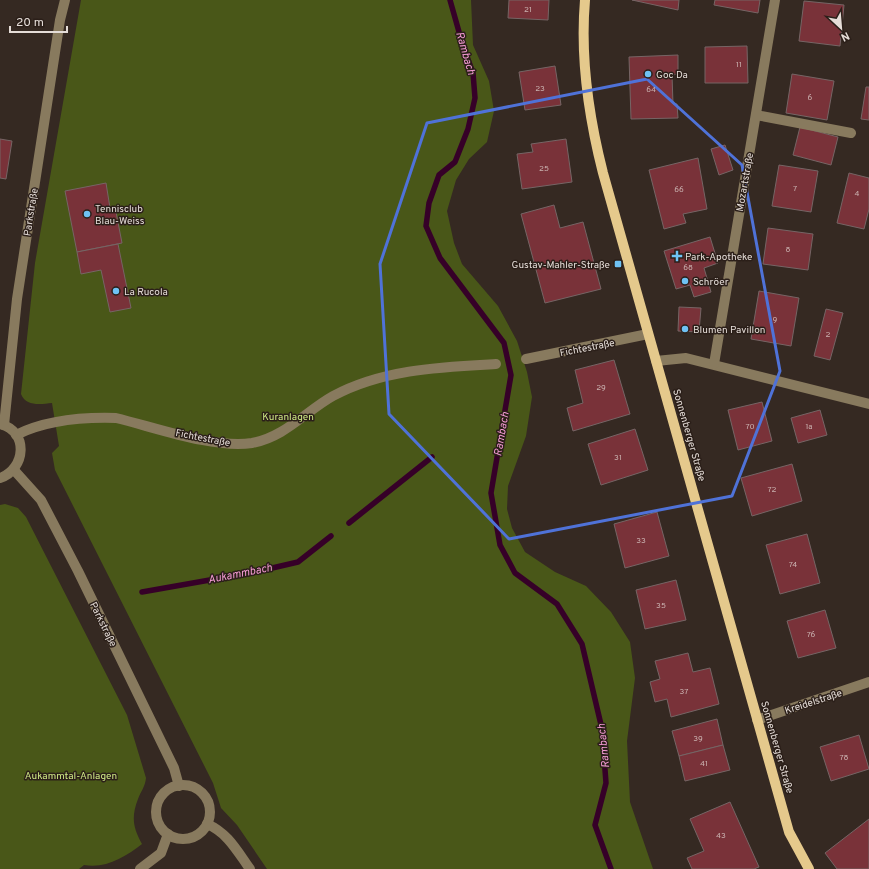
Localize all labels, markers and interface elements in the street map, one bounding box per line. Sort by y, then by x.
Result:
house number: 21 [524,5,532,15]
scale bar [10,8,67,34]
north arrow [821,8,861,48]
text: 20 m [16,15,44,31]
text: N [838,28,852,44]
water label: Rambach [452,30,478,77]
house number: 11 [736,60,742,70]
marker: Goc Da [643,69,653,79]
place label: Goc Da [656,69,688,82]
house number: 23 [535,84,545,94]
house number: 64 [646,85,656,95]
house number: 6 [808,93,813,103]
street label: Mozartstraße [734,152,757,213]
house number: 25 [539,164,549,174]
house number: 7 [793,184,797,194]
house number: 66 [674,185,684,195]
street label: Parkstraße [21,187,42,237]
house number: 4 [855,189,860,199]
place label: Tennisclub Blau-Weiss [95,203,145,228]
marker: Tennisclub Blau-Weiss [82,209,92,219]
house number: 8 [786,245,791,255]
marker: Park-Apotheke [672,251,682,261]
place label: Park-Apotheke [685,251,752,264]
place label: Gustav-Mahler-Straße [512,259,610,272]
marker: Gustav-Mahler-Straße [613,259,623,269]
house number: 68 [683,263,693,273]
marker: Schröer [680,276,690,286]
place label: Schröer [693,276,729,289]
marker: La Rucola [111,286,121,296]
place label: La Rucola [124,286,168,299]
house number: 9 [773,315,778,325]
marker: Blumen Pavillon [680,324,690,334]
place label: Blumen Pavillon [693,324,765,337]
house number: 2 [826,330,831,340]
street label: Fichtestraße [559,337,616,360]
house number: 29 [596,383,606,393]
street label: Sonnenberger Straße [669,388,708,483]
park label: Kuranlagen [262,411,314,424]
water label: Rambach [491,411,513,457]
house number: 70 [745,422,755,432]
house number: 1a [806,422,812,432]
street label: Fichtestraße [174,427,231,450]
house number: 31 [614,453,622,463]
house number: 72 [768,485,777,495]
house number: 33 [636,536,646,546]
house number: 74 [789,560,797,570]
water label: Aukammbach [207,561,273,587]
street label: Parkstraße [86,600,119,649]
house number: 35 [656,601,666,611]
house number: 76 [807,630,815,640]
house number: 37 [680,687,688,697]
street label: Kreidelstraße [783,687,844,718]
street label: Sonnenberger Straße [757,700,796,795]
water label: Rambach [595,723,613,769]
house number: 39 [693,734,703,744]
house number: 78 [840,753,849,763]
house number: 41 [700,759,708,769]
park label: Aukammtal-Anlagen [25,770,117,783]
house number: 43 [716,831,726,841]

